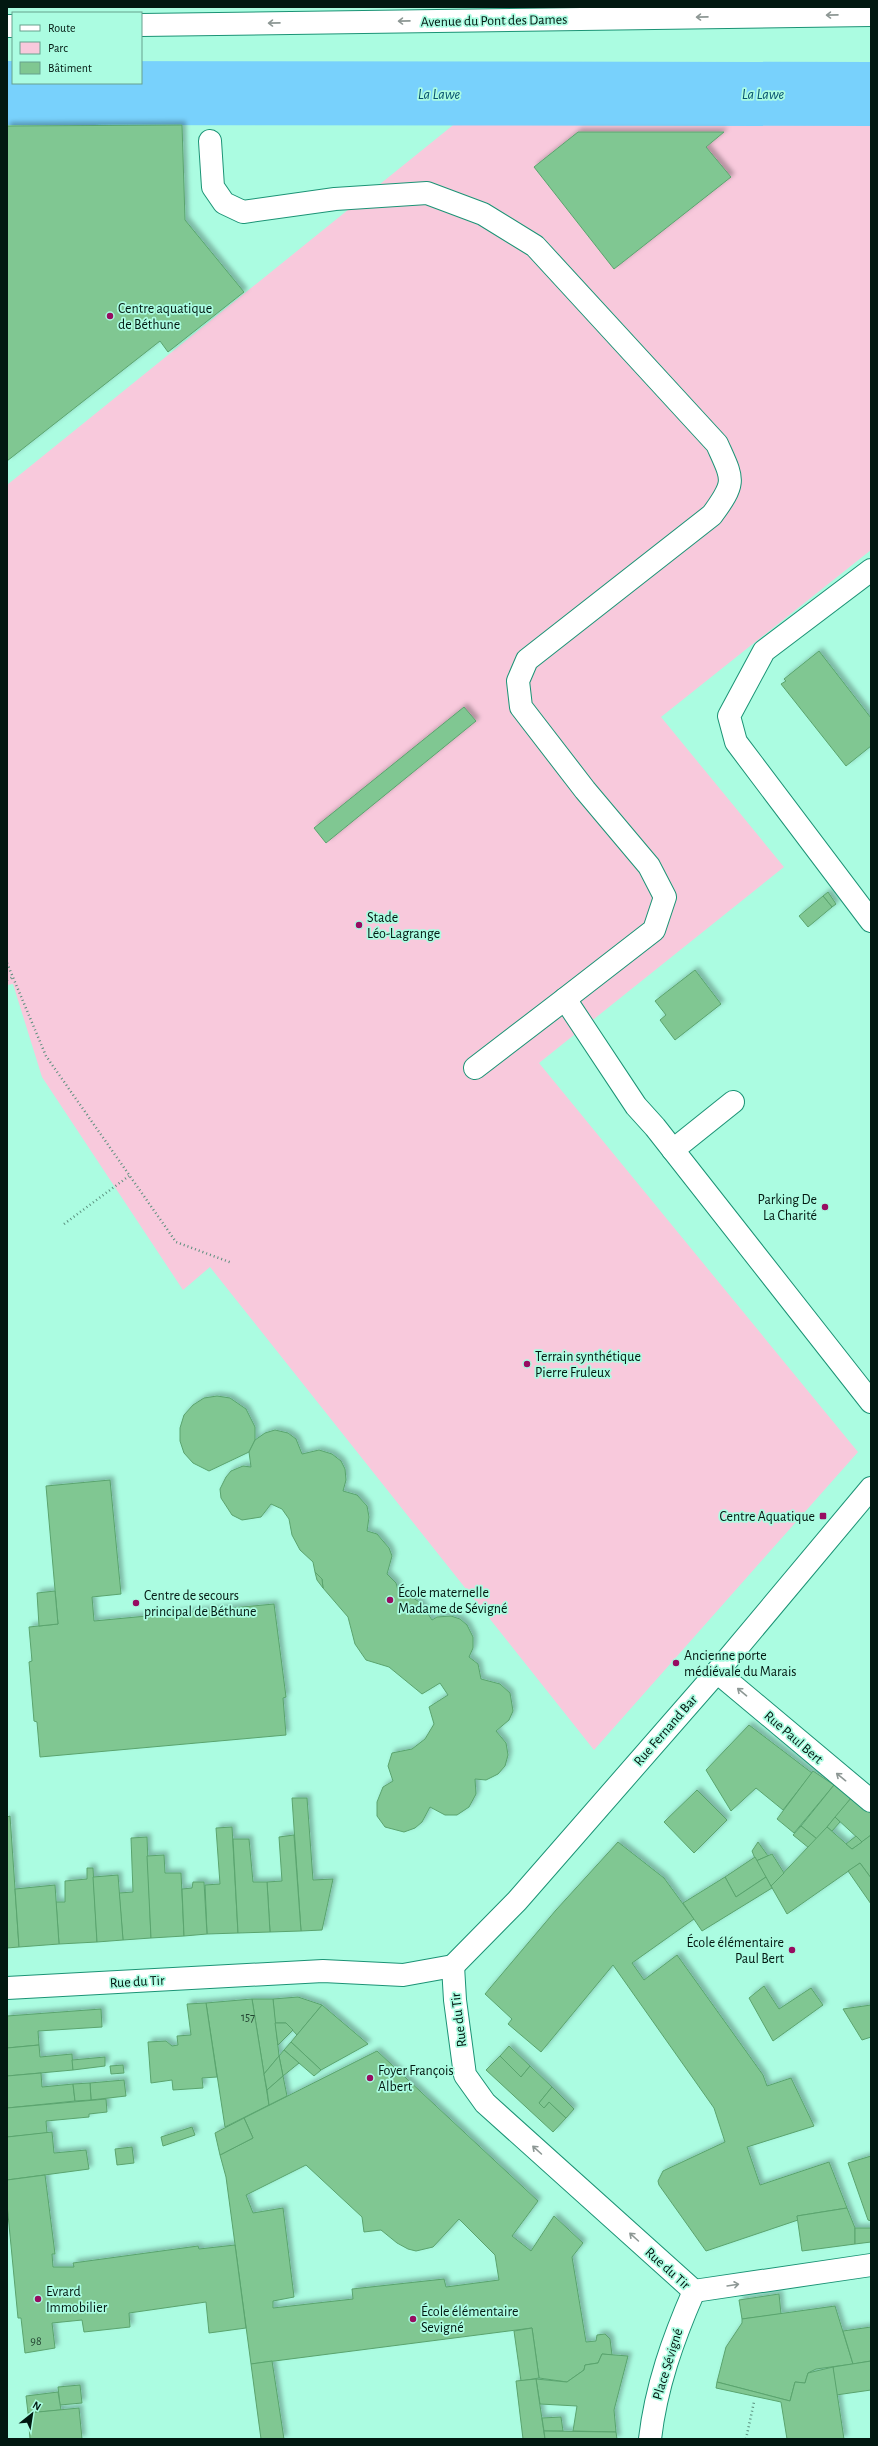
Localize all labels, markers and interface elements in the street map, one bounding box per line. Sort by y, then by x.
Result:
one-way arrow [826,11,839,19]
legend [12,12,142,84]
street label: Avenue du Pont des Dames [421,13,567,29]
one-way arrow [696,13,709,21]
one-way arrow [398,17,411,25]
one-way arrow [268,19,281,27]
text: Route [48,22,75,34]
text: Parc [48,42,68,54]
text: Bâtiment [48,62,92,74]
water label: La Lawe [418,87,461,102]
water label: La Lawe [742,87,785,102]
place label: Centre aquatique de Béthune [118,302,212,332]
marker: Centre aquatique de Béthune [105,311,115,321]
place label: Stade Léo-Lagrange [367,911,440,941]
marker: Stade Léo-Lagrange [354,920,364,930]
place label: Parking De La Charité [758,1193,817,1223]
marker: Parking De La Charité [820,1202,830,1212]
place label: Terrain synthétique Pierre Fruleux [535,1350,641,1380]
marker: Terrain synthétique Pierre Fruleux [522,1359,532,1369]
place label: Centre Aquatique [719,1510,815,1524]
marker: Centre Aquatique [818,1511,828,1521]
place label: École maternelle Madame de Sévigné [398,1583,508,1616]
place label: Centre de secours principal de Béthune [144,1589,257,1619]
marker: École maternelle Madame de Sévigné [385,1595,395,1605]
marker: Centre de secours principal de Béthune [131,1598,141,1608]
place label: Ancienne porte médiévale du Marais [684,1649,797,1679]
marker: Ancienne porte médiévale du Marais [671,1658,681,1668]
one-way arrow [736,1688,747,1697]
street label: Rue Fernand Bar [631,1692,700,1769]
street label: Rue Paul Bert [761,1709,826,1767]
one-way arrow [835,1772,846,1781]
place label: École élémentaire Paul Bert [687,1933,785,1966]
marker: École élémentaire Paul Bert [787,1945,797,1955]
street label: Rue du Tir [109,1974,165,1990]
street label: Rue du Tir [449,1991,469,2048]
house number: 157 [241,2011,255,2023]
place label: Foyer François Albert [378,2064,454,2094]
marker: Foyer François Albert [365,2073,375,2083]
one-way arrow [532,2146,543,2155]
one-way arrow [629,2233,639,2242]
street label: Rue du Tir [642,2245,693,2293]
one-way arrow [726,2281,739,2289]
place label: Evrard Immobilier [46,2285,108,2315]
marker: Evrard Immobilier [33,2294,43,2304]
place label: École élémentaire Sevigné [421,2302,518,2335]
marker: École élémentaire Sevigné [408,2314,418,2324]
street label: Place Sévigné [650,2327,685,2402]
house number: 98 [30,2335,42,2347]
north arrow [12,2394,52,2434]
text: N [31,2399,43,2412]

